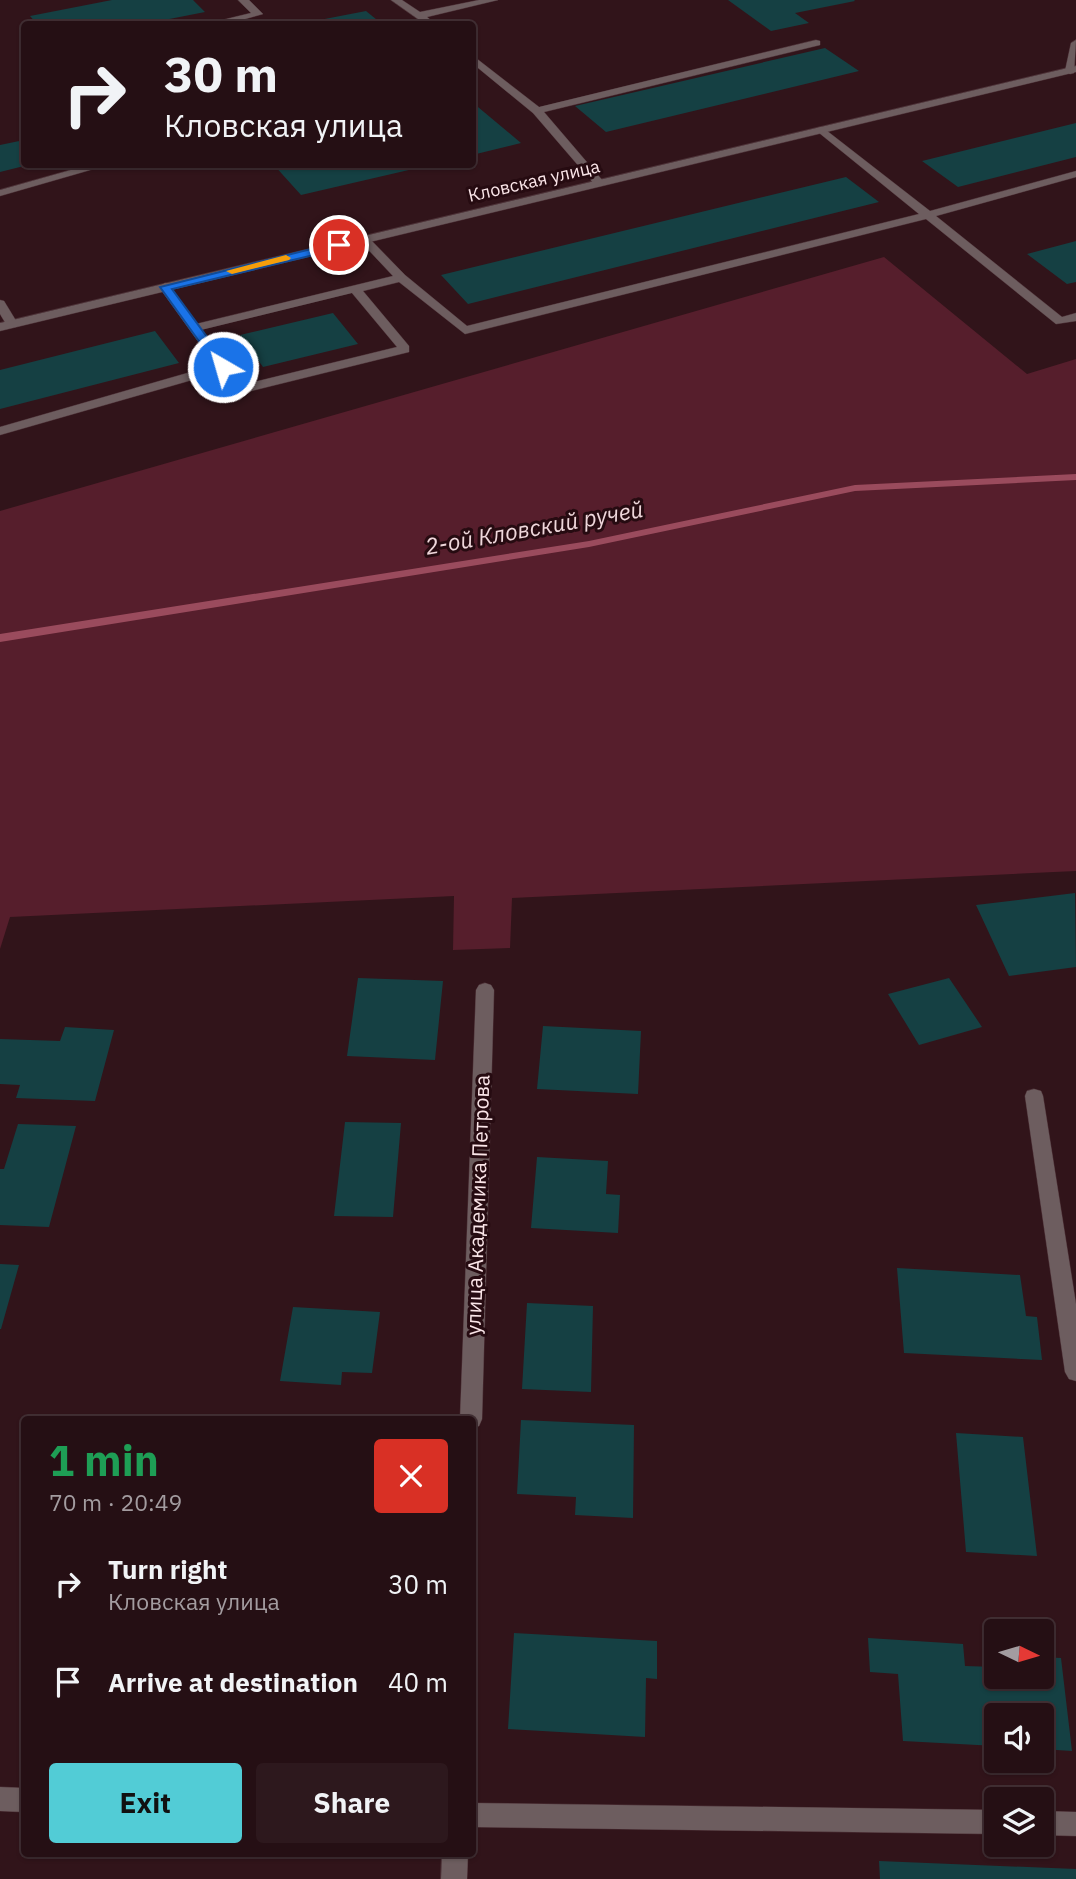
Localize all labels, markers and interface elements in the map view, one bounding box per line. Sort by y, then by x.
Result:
text: 30 m [164,42,278,105]
icon: right [49,49,140,140]
text: Кловская улица [164,104,403,146]
street label: Кловская улица [466,154,602,207]
pin [309,215,369,275]
icon: arrive [320,226,358,264]
position arrow [186,330,260,404]
water label: 2-ой Кловский ручей [422,493,645,561]
street label: улица Академика Петрова [458,1074,496,1336]
text: 1 min [49,1433,159,1488]
button: close [374,1439,448,1513]
text: 70 m · 20:49 [49,1487,182,1517]
text: Turn right [108,1552,227,1586]
icon: right [49,1565,87,1603]
text: 30 m [388,1567,448,1601]
text: Кловская улица [108,1586,280,1616]
north arrow [984,1619,1054,1689]
map controls [984,1619,1054,1857]
icon: arrive [49,1663,87,1701]
text: Arrive at destination [108,1665,358,1699]
text: 40 m [388,1665,448,1699]
button: sound [984,1703,1054,1773]
button: Exit [49,1763,242,1843]
button: Share [256,1763,448,1843]
button: layers [984,1787,1054,1857]

